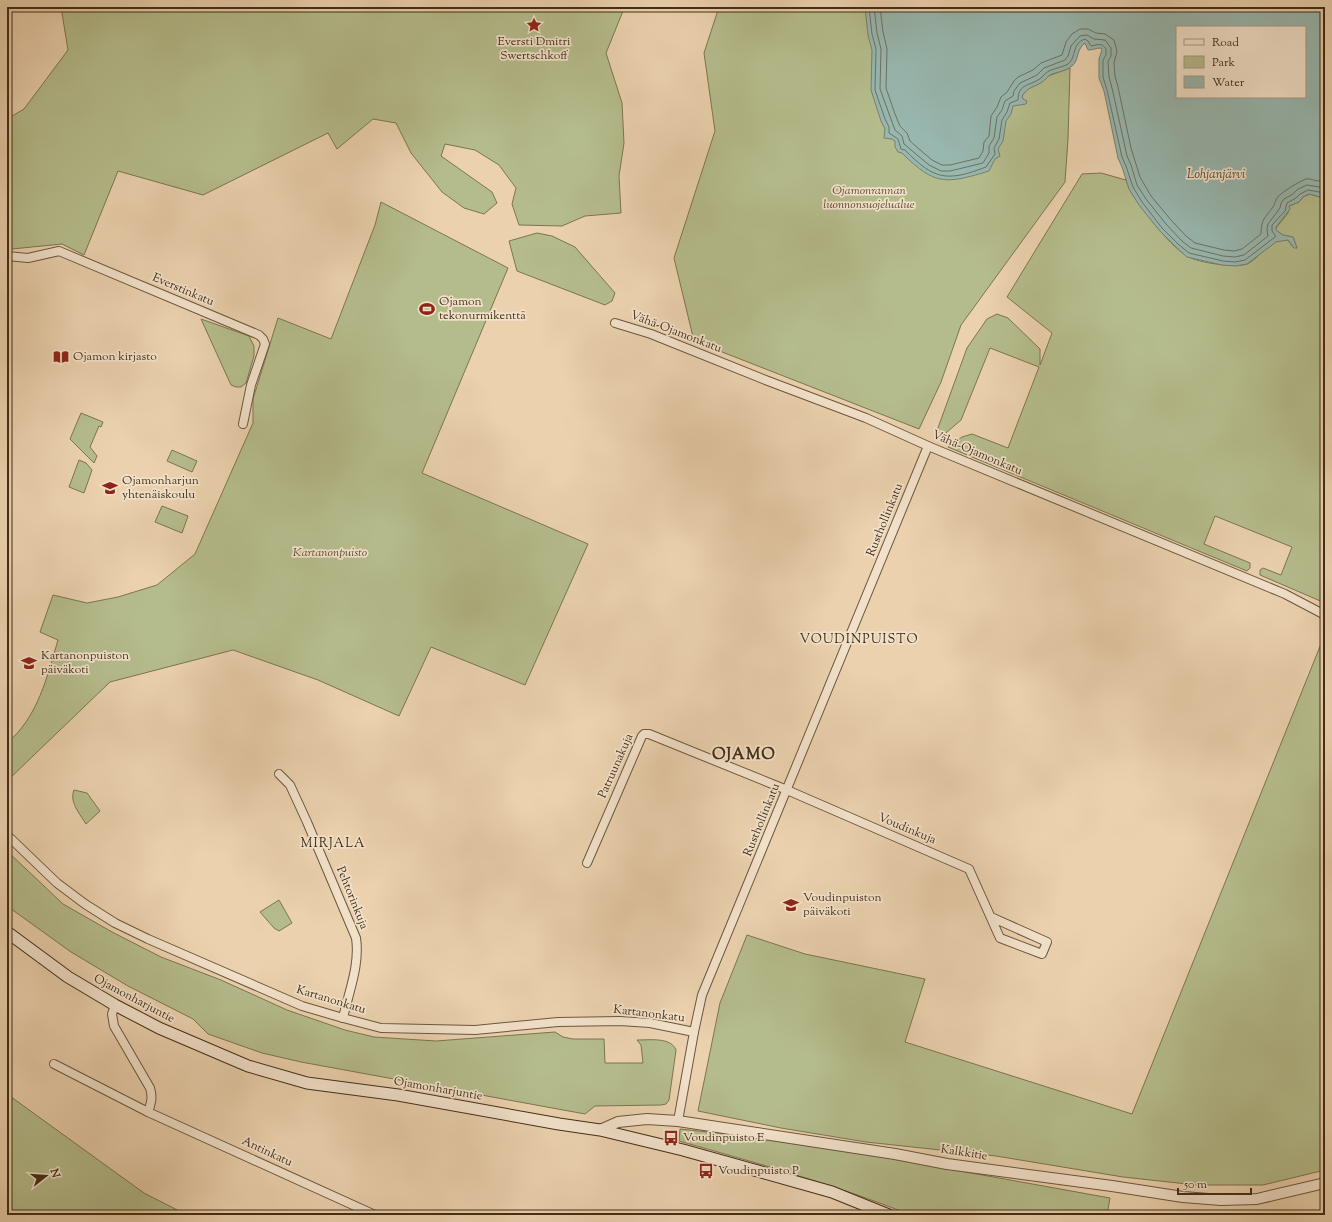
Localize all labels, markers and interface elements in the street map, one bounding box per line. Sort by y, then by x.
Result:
place icon: Eversti Dmitri Swertschkoff [525,16,543,34]
legend [1176,26,1306,98]
place label: Eversti Dmitri Swertschkoff [498,33,571,65]
text: Road [1212,34,1239,52]
text: Park [1212,54,1235,72]
text: Water [1212,74,1245,92]
water label: Lohjanjärvi [1187,166,1245,184]
park label: Ojamonrannan luonnonsuojelualue [823,182,915,214]
street label: Everstinkatu [149,269,217,311]
place label: Ojamon tekonurmikenttä [439,293,526,325]
sports icon: Ojamon tekonurmikenttä [418,300,436,318]
street label: Vähä-Ojamonkatu [628,306,724,358]
library icon: Ojamon kirjasto [52,348,70,366]
place label: Ojamon kirjasto [73,348,157,366]
street label: Vähä-Ojamonkatu [929,426,1025,480]
place label: Ojamonharjun yhtenäiskoulu [122,472,199,504]
school or university icon: Ojamonharjun yhtenäiskoulu [101,479,119,497]
street label: Rusthollinkatu [862,481,908,559]
park label: Kartanonpuisto [293,544,367,562]
district label: VOUDINPUISTO [800,631,918,649]
place label: Kartanonpuiston päiväkoti [41,647,129,679]
school or university icon: Kartanonpuiston päiväkoti [20,654,38,672]
street label: Patruunakuja [594,730,638,801]
district label: OJAMO [712,744,776,767]
street label: Rusthollinkatu [739,781,785,859]
street label: Voudinkuja [875,809,939,849]
district label: MIRJALA [300,835,366,853]
street label: Pehtorinkuja [331,864,373,933]
place label: Voudinpuiston päiväkoti [803,889,882,921]
school or university icon: Voudinpuiston päiväkoti [782,896,800,914]
street label: Ojamonharjuntie [90,970,178,1028]
street label: Kartanonkatu [294,981,368,1019]
street label: Kartanonkatu [612,1001,686,1027]
street label: Ojamonharjuntie [392,1072,484,1106]
bus stop icon: Voudinpuisto E [662,1129,680,1147]
place label: Voudinpuisto E [683,1129,765,1147]
street label: Antinkatu [239,1132,295,1172]
street label: Kalkkitie [939,1140,989,1166]
north arrow [26,1156,66,1196]
bus stop icon: Voudinpuisto P [697,1162,715,1180]
place label: Voudinpuisto P [718,1162,799,1180]
text: N [45,1166,64,1180]
scale bar [1178,1170,1251,1196]
text: 50 m [1183,1176,1207,1194]

